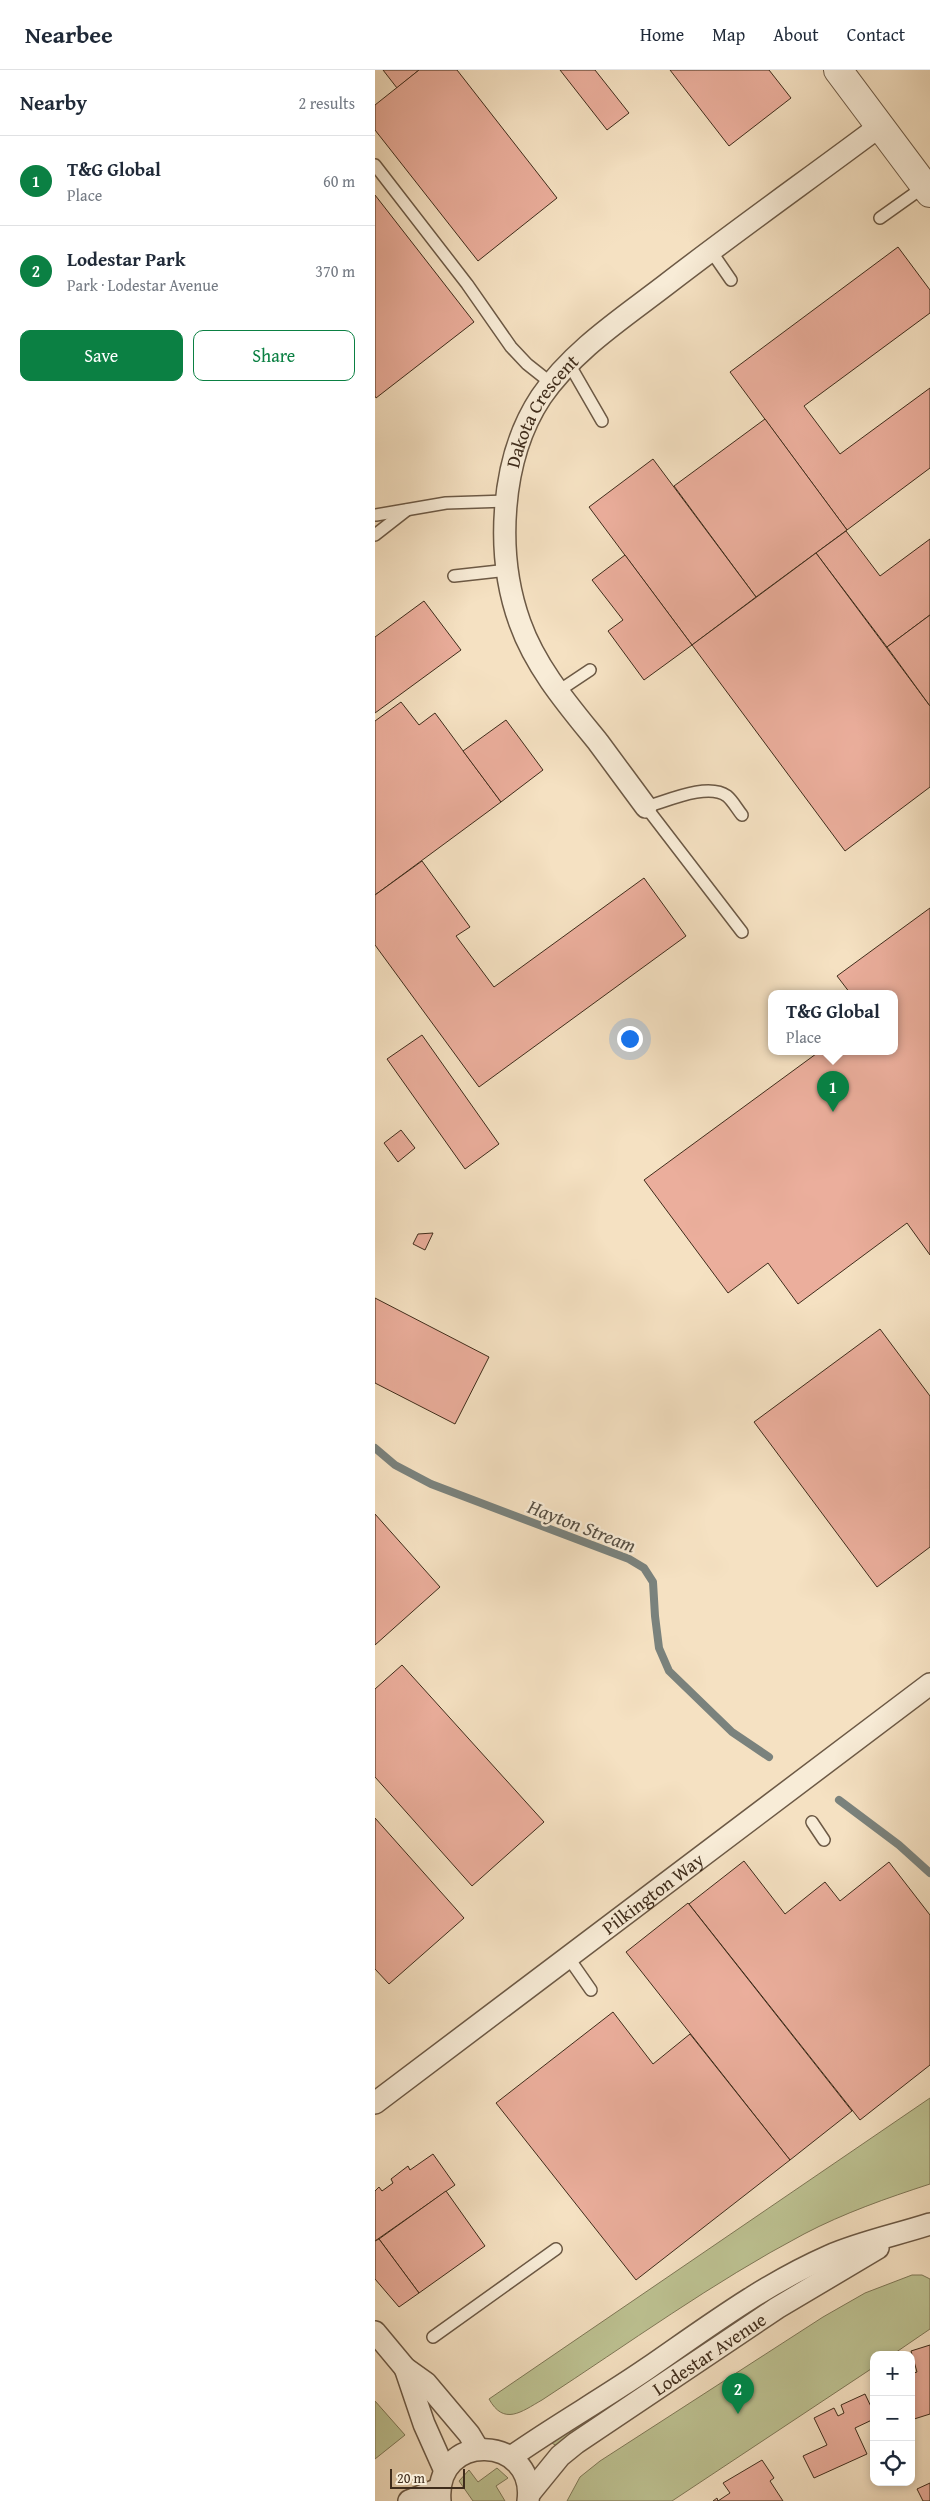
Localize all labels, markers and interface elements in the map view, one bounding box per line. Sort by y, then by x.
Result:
text: Nearbee [25,17,113,52]
text: Home [640,21,684,48]
text: Map [712,21,745,48]
text: About [773,21,819,48]
text: Contact [847,21,905,48]
text: Nearby [20,87,87,118]
text: 2 results [298,91,355,115]
text: T&G Global [67,155,161,183]
text: 1 [32,169,40,193]
text: 60 m [323,169,355,193]
text: Place [67,183,102,207]
text: Lodestar Park [67,245,186,273]
text: 2 [32,259,40,283]
text: 370 m [315,259,355,283]
text: Park · Lodestar Avenue [67,273,218,297]
button: Save [20,330,183,381]
button: Share [193,330,355,381]
street label: Dakota Crescent [498,347,585,471]
popup [768,990,898,1055]
text: T&G Global [786,997,880,1025]
text: Place [786,1025,821,1049]
your location [617,1026,643,1052]
pin: 1 [817,1071,849,1112]
water label: Hayton Stream [523,1491,641,1560]
street label: Pilkington Way [596,1845,710,1941]
street label: Lodestar Avenue [647,2305,772,2402]
map controls [870,2351,915,2486]
button: + [870,2351,915,2396]
pin: 2 [722,2373,754,2414]
button: − [870,2396,915,2441]
button: locate [870,2441,915,2486]
scale bar [390,2466,465,2489]
text: 20 m [397,2468,425,2488]

